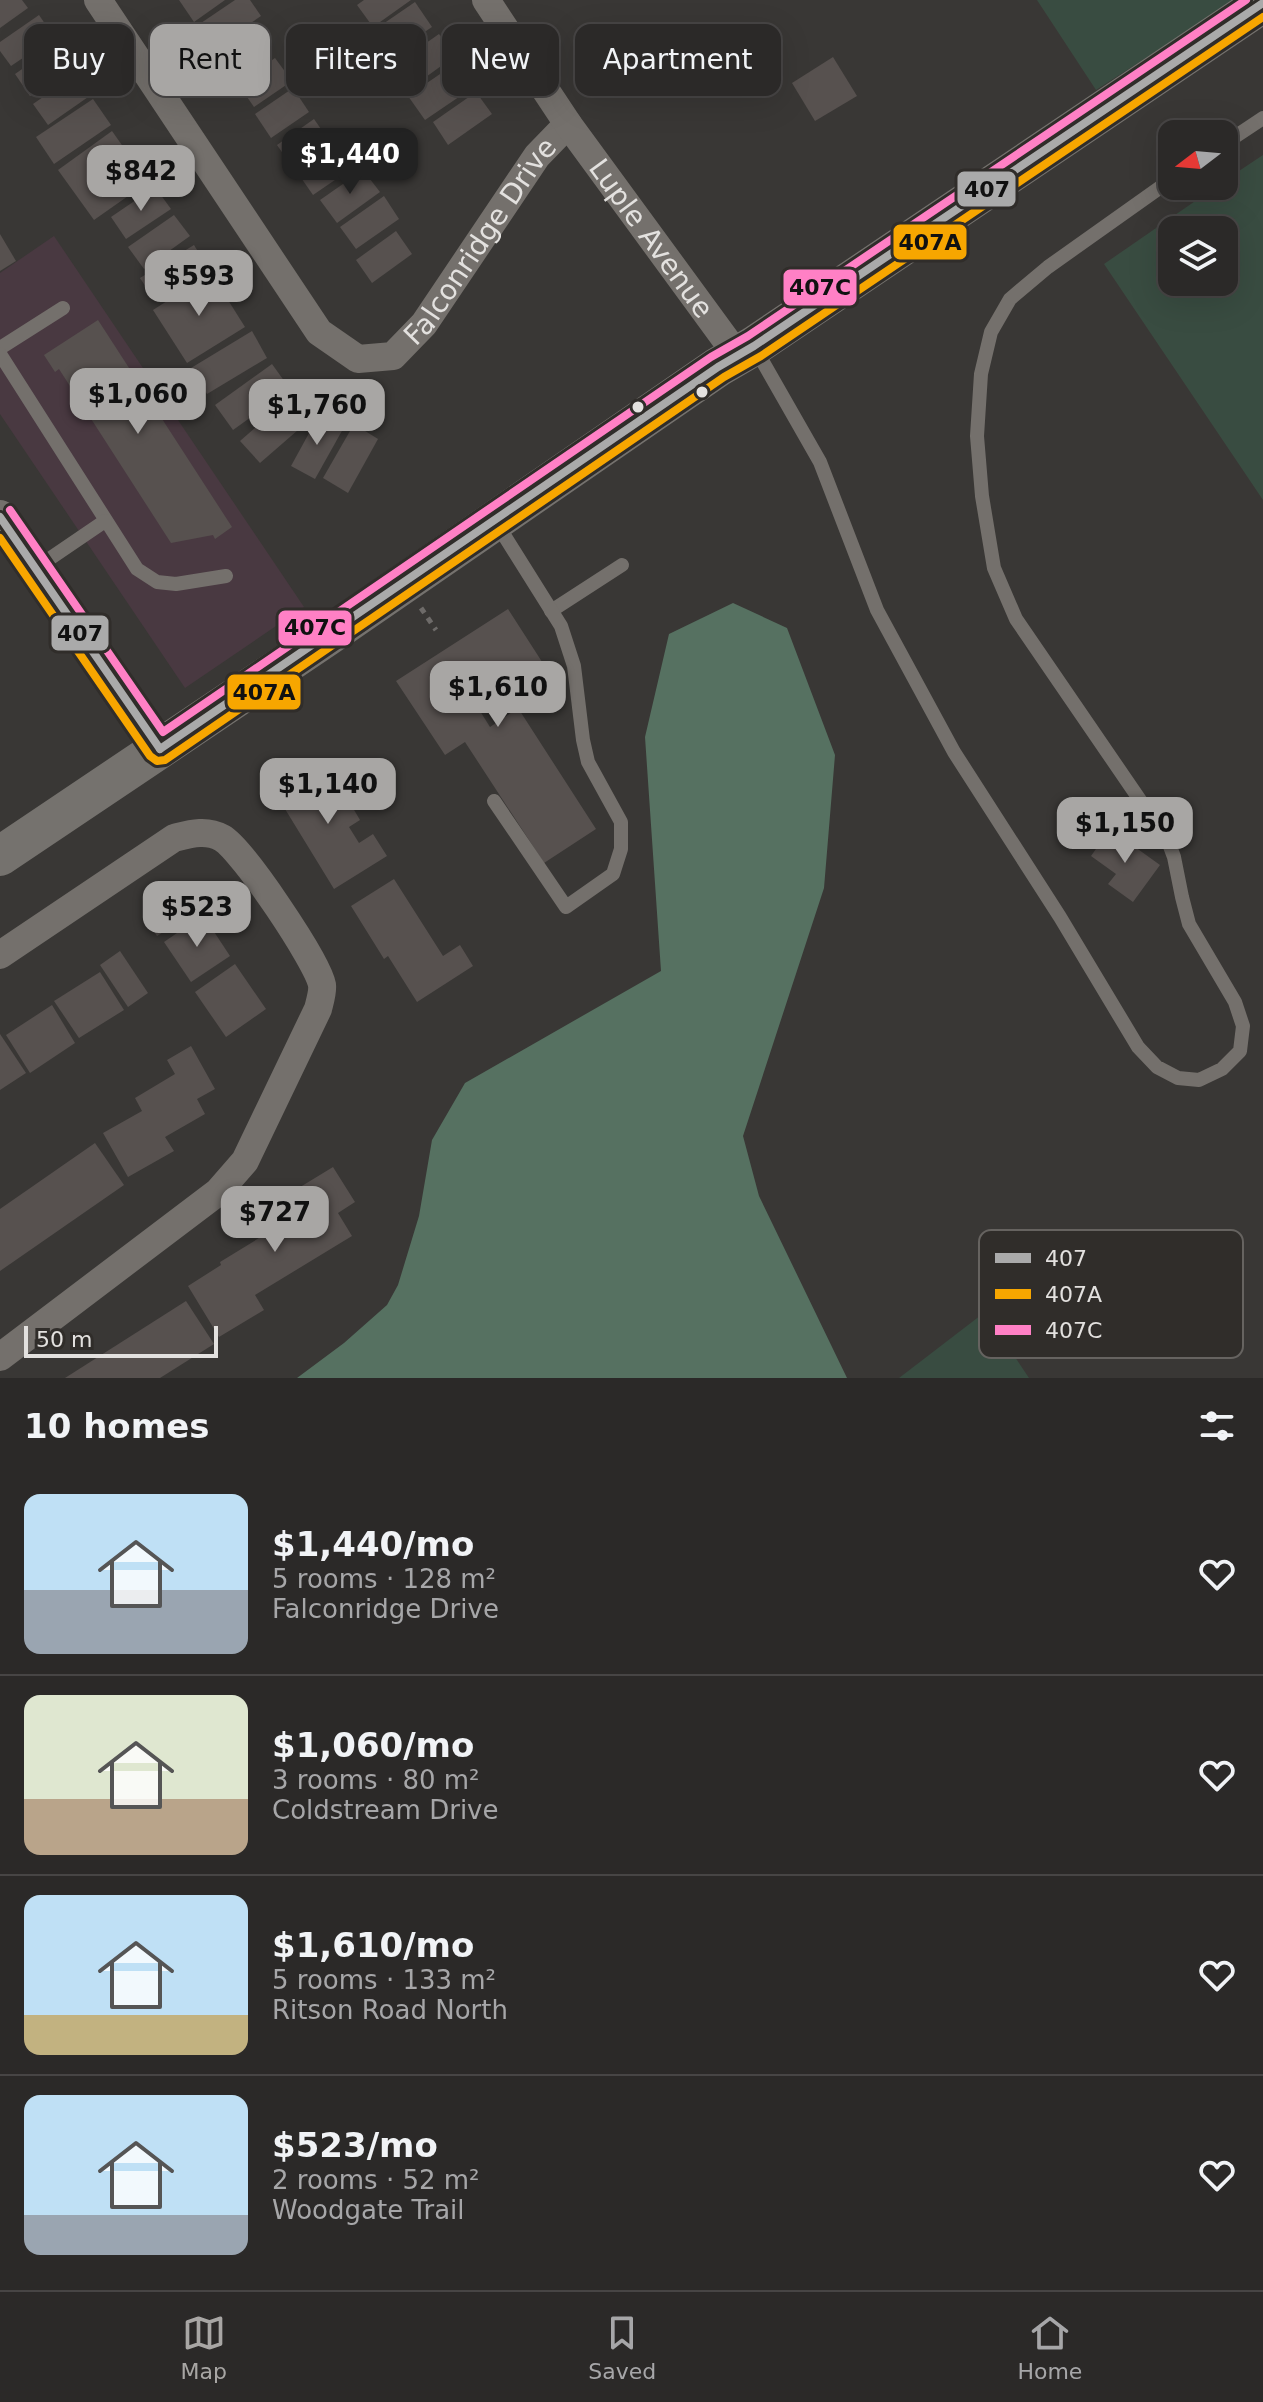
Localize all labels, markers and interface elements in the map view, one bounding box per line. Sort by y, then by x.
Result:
chip: Buy [24,24,134,96]
chip: Rent [150,24,270,96]
chip: Filters [286,24,426,96]
chip: New [442,24,559,96]
chip: Apartment [575,24,781,96]
north arrow [1158,120,1238,200]
map controls [1158,120,1238,296]
pin: $1,440 [285,128,415,196]
street label: Falconridge Drive [397,131,563,352]
text: $1,440 [300,139,400,169]
pin: $842 [94,145,188,213]
street label: Luple Avenue [582,153,720,324]
text: $842 [105,156,177,186]
line badge: 407 [956,170,1017,208]
text: 407 [964,177,1010,202]
button: layers [1158,216,1238,296]
line badge: 407A [892,223,968,261]
text: 407A [899,230,961,255]
pin: $593 [152,250,246,318]
text: $593 [163,261,235,291]
line badge: 407C [782,268,858,307]
text: 407C [789,275,851,300]
pin: $1,060 [73,368,203,436]
text: $1,060 [88,379,188,409]
pin: $1,760 [252,379,382,447]
unlabelled marker [694,384,710,400]
text: $1,760 [267,390,367,420]
unlabelled marker [630,399,646,415]
line badge: 407C [277,609,353,647]
line badge: 407 [50,614,110,652]
text: 407C [284,615,346,640]
text: 407 [57,621,103,646]
pin: $1,610 [433,661,563,729]
text: $1,610 [448,672,548,702]
line badge: 407A [226,673,302,711]
text: 407A [233,680,295,705]
pin: $1,140 [263,758,393,826]
text: $1,140 [278,769,378,799]
pin: $1,150 [1060,797,1190,865]
text: $1,150 [1075,808,1175,838]
pin: $523 [150,881,244,949]
text: $523 [161,892,233,922]
pin: $727 [228,1186,322,1254]
text: $727 [239,1197,311,1227]
legend [979,1230,1243,1358]
text: 407 [1045,1246,1087,1271]
text: 407A [1045,1282,1102,1307]
text: 407C [1045,1318,1102,1343]
scale bar [24,1322,218,1358]
text: 50 m [36,1327,92,1352]
icon: filters [1195,1404,1239,1448]
text: 10 homes [24,1406,209,1446]
text: $1,440/mo [272,1524,474,1564]
icon: home [88,1526,184,1622]
icon: heart [1195,1552,1239,1596]
text: 5 rooms · 128 m² [272,1564,496,1594]
text: Falconridge Drive [272,1594,499,1624]
text: $1,060/mo [272,1725,474,1765]
icon: home [88,1727,184,1823]
icon: heart [1195,1753,1239,1797]
text: 3 rooms · 80 m² [272,1765,480,1795]
text: Coldstream Drive [272,1795,498,1825]
text: $1,610/mo [272,1925,474,1965]
icon: home [88,1927,184,2023]
icon: heart [1195,1953,1239,1997]
text: 5 rooms · 133 m² [272,1965,496,1995]
text: Ritson Road North [272,1995,508,2025]
text: $523/mo [272,2125,438,2165]
icon: home [88,2127,184,2223]
icon: heart [1195,2153,1239,2197]
text: 2 rooms · 52 m² [272,2165,480,2195]
text: Woodgate Trail [272,2195,465,2225]
tab: Map [181,2311,227,2384]
tab: Saved [588,2311,656,2384]
tab: Home [1017,2311,1082,2384]

